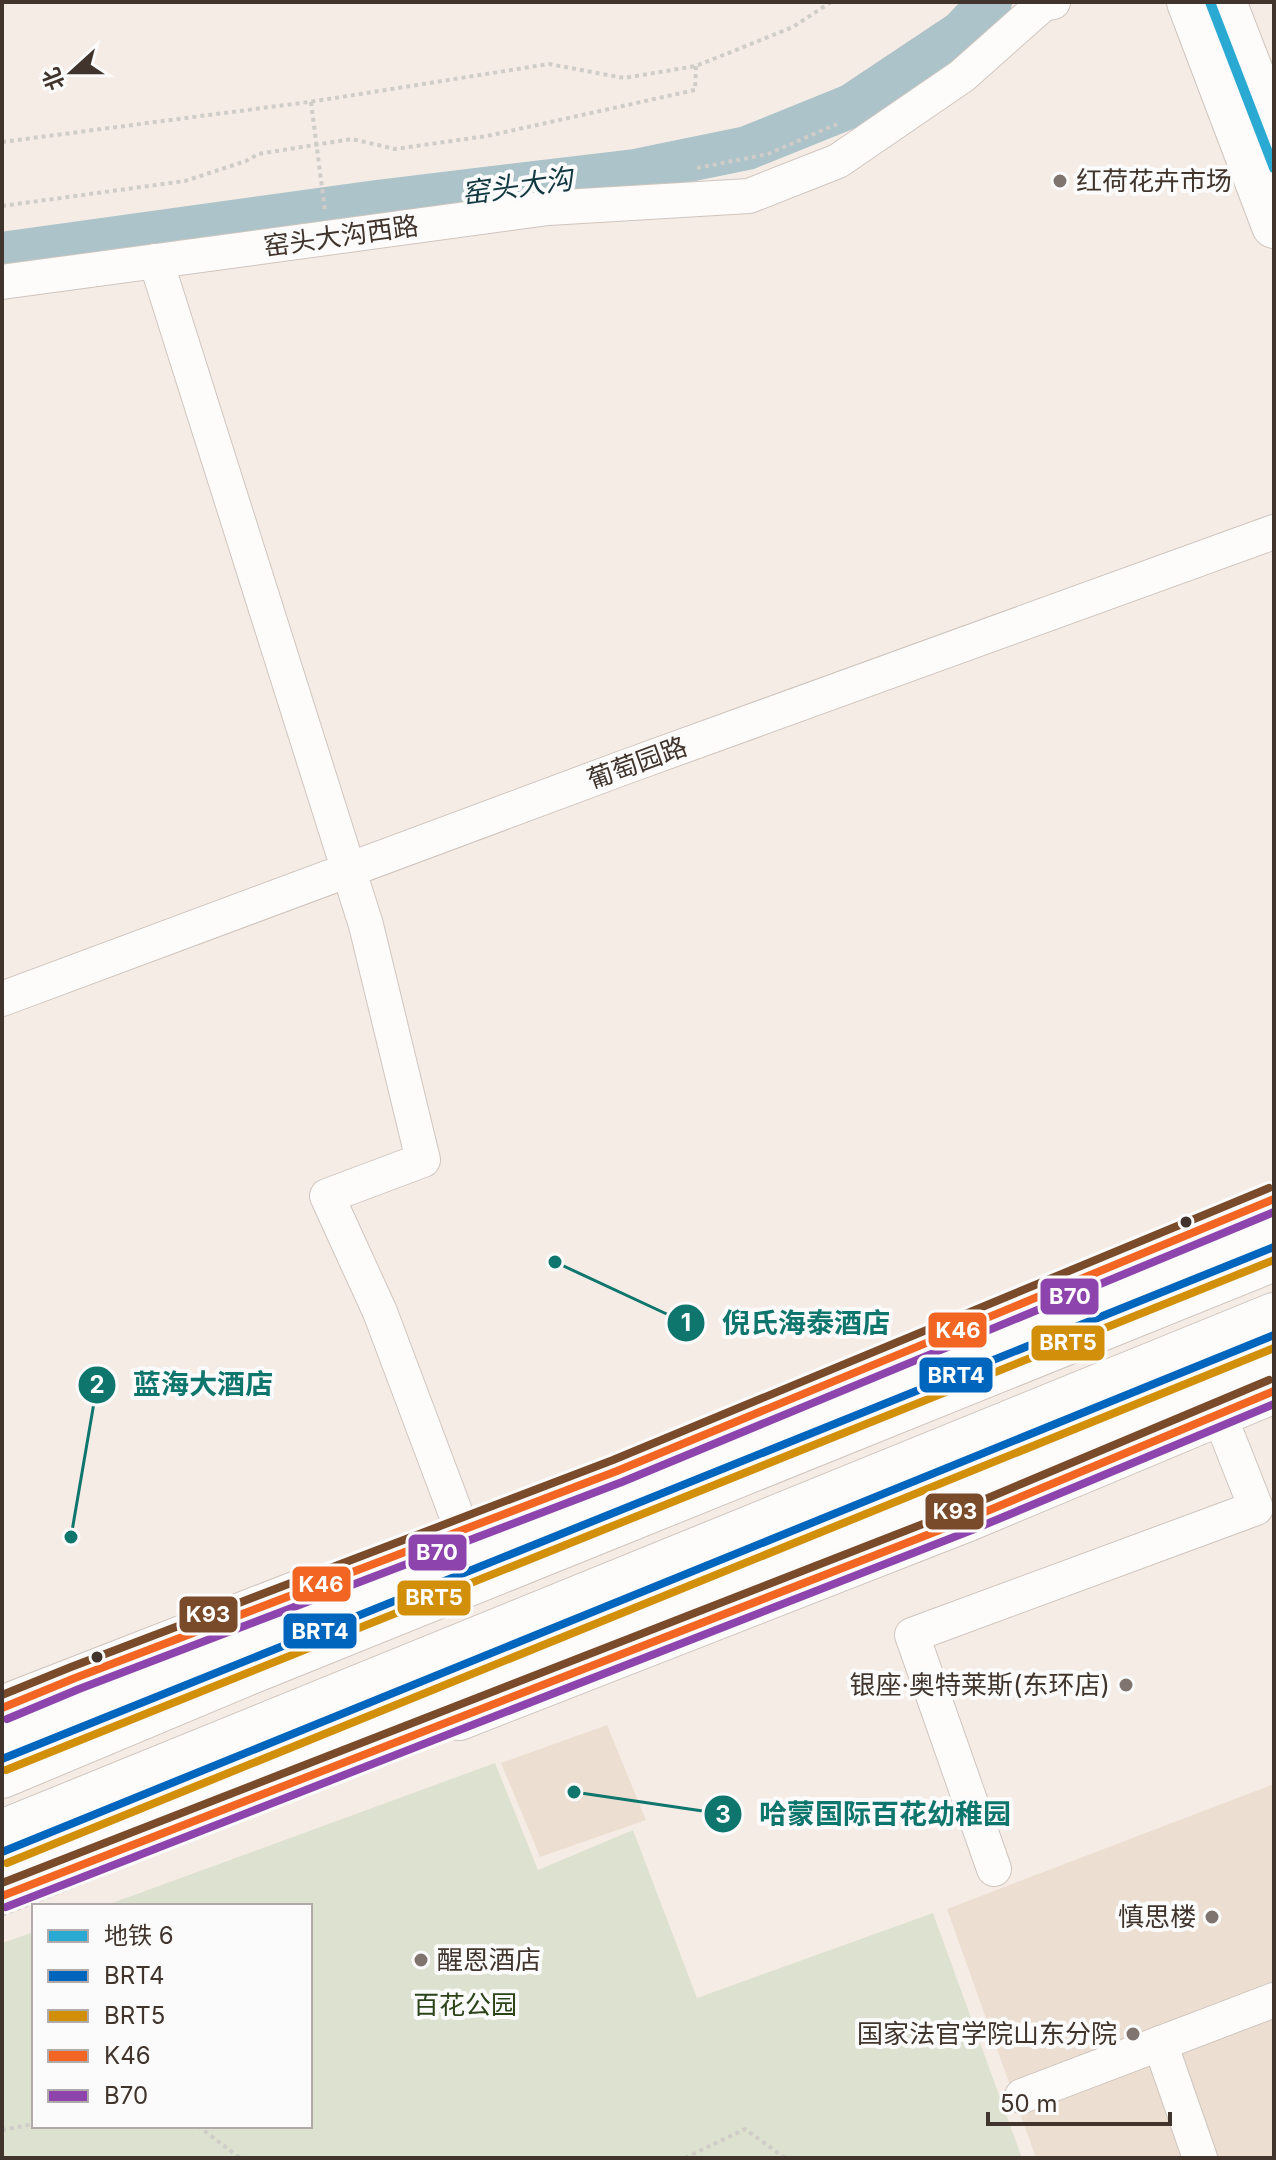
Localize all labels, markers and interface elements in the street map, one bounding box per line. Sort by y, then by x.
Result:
north arrow [32,32,112,112]
text: 北 [37,64,69,94]
water label: 窑头大沟 [459,161,578,211]
place label: 红荷花卉市场 [1076,165,1232,196]
marker: 红荷花卉市场 [1051,172,1069,190]
street label: 窑头大沟西路 [262,209,420,262]
street label: 葡萄园路 [583,730,691,795]
unlabelled marker [1178,1214,1194,1230]
line badge: B70 [1039,1277,1100,1316]
text: B70 [1049,1283,1091,1309]
callout: 倪氏海泰酒店 [666,1297,906,1349]
text: 倪氏海泰酒店 [722,1306,890,1340]
text: 1 [681,1308,691,1337]
line badge: K46 [927,1311,988,1349]
text: K46 [936,1317,981,1343]
line badge: BRT5 [1030,1324,1106,1362]
text: BRT5 [1039,1329,1097,1355]
line badge: BRT4 [918,1356,994,1394]
callout: 蓝海大酒店 [77,1359,289,1411]
text: BRT4 [927,1362,985,1388]
text: 蓝海大酒店 [133,1367,273,1401]
text: 2 [89,1370,105,1399]
line badge: K93 [924,1492,985,1531]
text: K93 [933,1498,977,1524]
line badge: B70 [407,1533,468,1572]
text: B70 [416,1539,458,1565]
line badge: K46 [291,1565,352,1603]
text: K46 [299,1571,344,1597]
line badge: BRT5 [396,1579,472,1617]
text: BRT5 [405,1584,463,1610]
line badge: K93 [178,1595,239,1634]
text: K93 [186,1601,230,1627]
line badge: BRT4 [282,1612,358,1650]
text: BRT4 [291,1618,349,1644]
unlabelled marker [89,1649,105,1665]
place label: 银座·奥特莱斯(东环店) [850,1669,1110,1700]
marker: 银座·奥特莱斯(东环店) [1117,1676,1135,1694]
callout: 哈蒙国际百花幼稚园 [703,1788,1027,1840]
text: 哈蒙国际百花幼稚园 [759,1797,1011,1831]
text: 3 [715,1800,731,1829]
place label: 慎思楼 [1118,1901,1196,1932]
legend [32,1904,312,2128]
marker: 慎思楼 [1203,1908,1221,1926]
text: 地铁 6 [104,1921,174,1950]
place label: 醒恩酒店 [437,1944,541,1975]
marker: 醒恩酒店 [412,1951,430,1969]
text: BRT4 [104,1961,165,1990]
park label: 百花公园 [413,1989,517,2020]
text: BRT5 [104,2001,165,2030]
place label: 国家法官学院山东分院 [857,2018,1117,2049]
marker: 国家法官学院山东分院 [1124,2025,1142,2043]
text: K46 [104,2041,151,2070]
scale bar [988,2076,1170,2126]
text: B70 [104,2081,148,2110]
text: 50 m [1000,2089,1058,2118]

